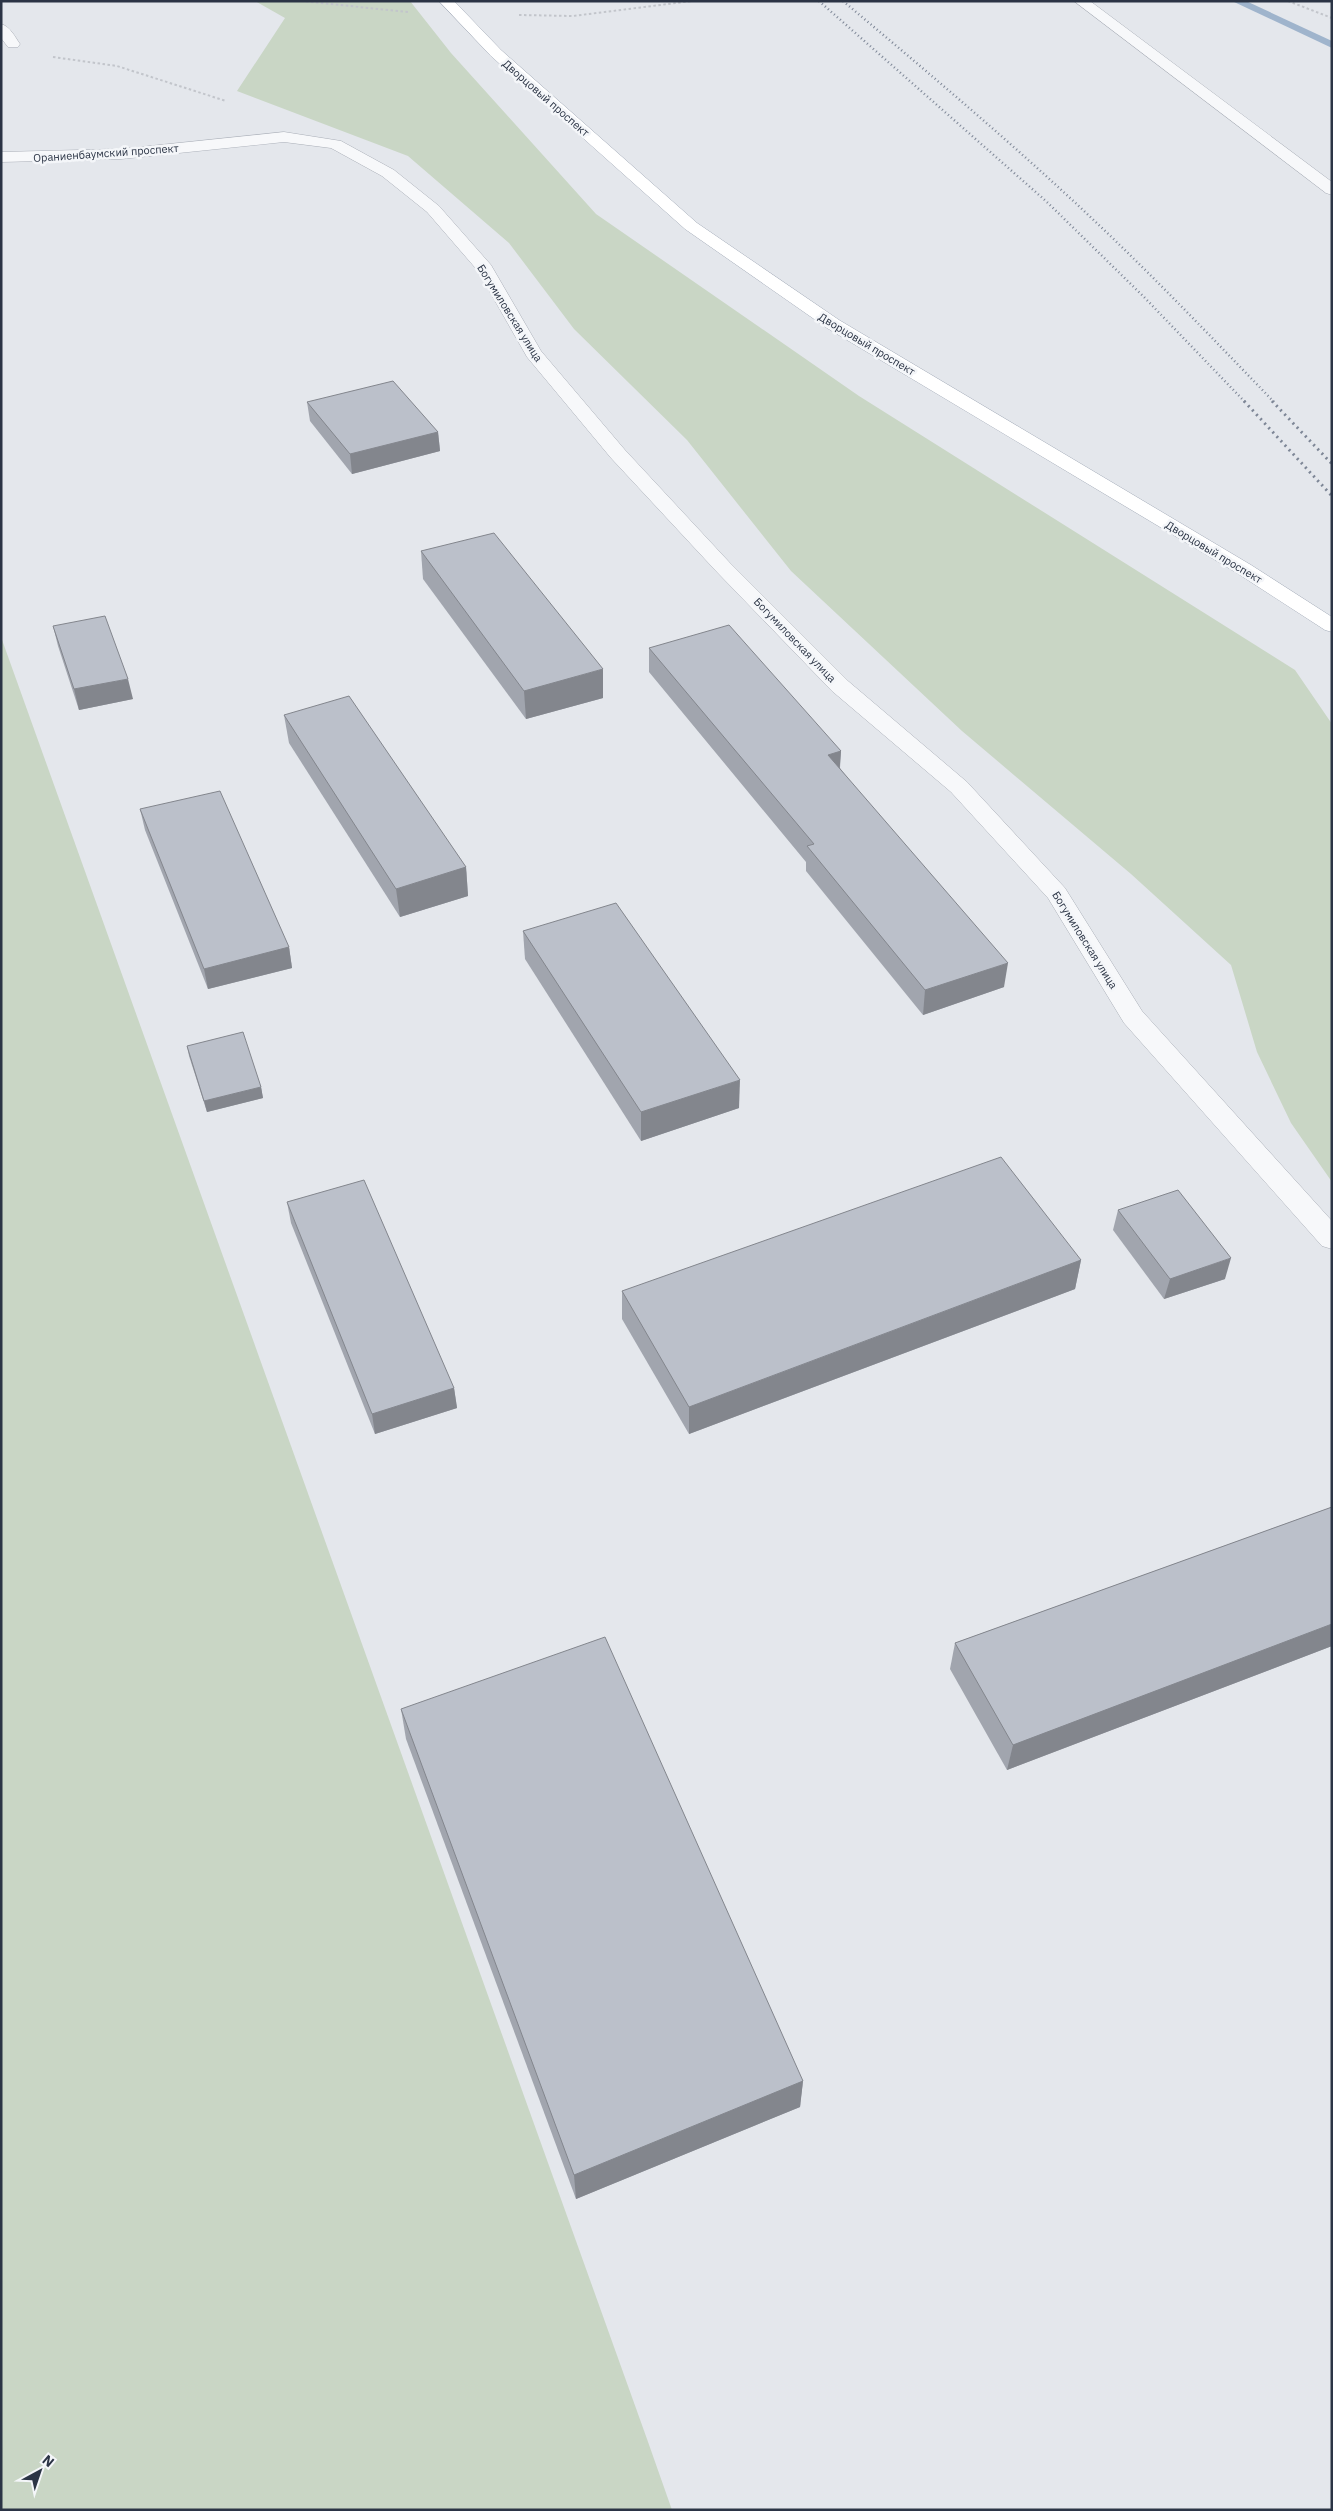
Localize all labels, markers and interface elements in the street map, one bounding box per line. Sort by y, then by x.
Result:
street label: Дворцовый проспект [500,56,592,140]
street label: Ораниенбаумский проспект [33,141,179,165]
street label: Богумиловская улица [474,262,546,365]
street label: Дворцовый проспект [816,310,918,378]
street label: Дворцовый проспект [1163,518,1265,586]
street label: Богумиловская улица [751,595,839,685]
street label: Богумиловская улица [1049,889,1121,992]
north arrow [15,2446,65,2496]
text: N [39,2451,58,2471]

